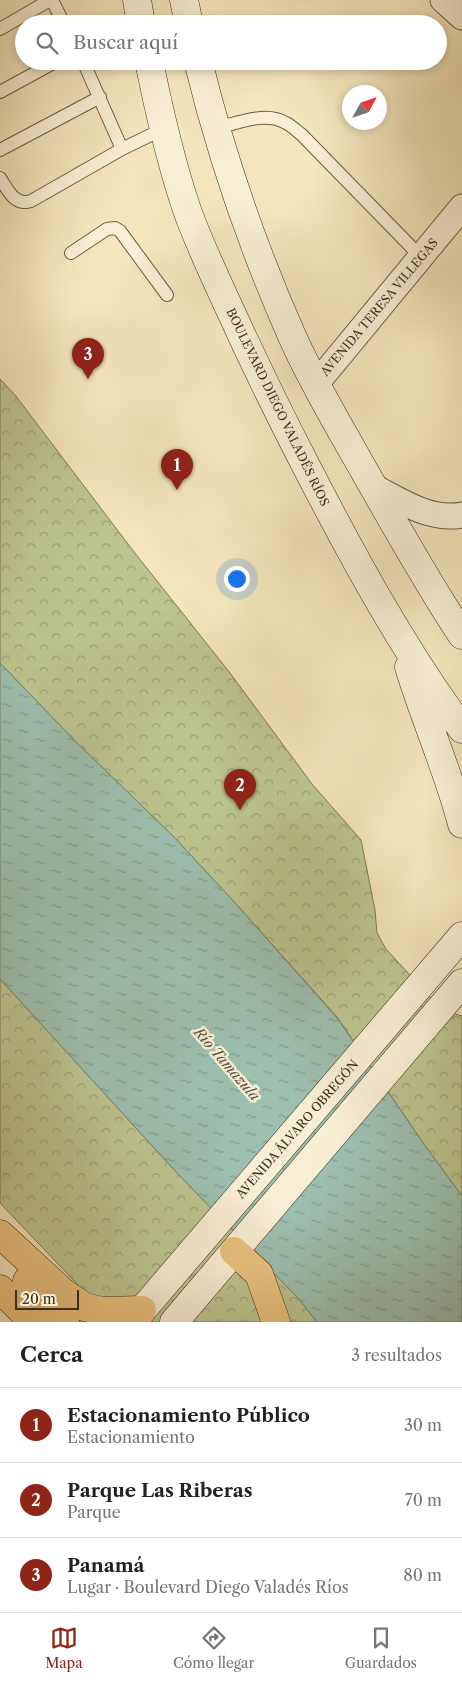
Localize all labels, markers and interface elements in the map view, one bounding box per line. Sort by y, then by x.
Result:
search box [15,15,447,70]
icon: search [33,29,61,57]
text: Buscar aquí [73,31,178,54]
north arrow [342,85,387,130]
street label: AVENIDA TERESA VILLEGAS [316,235,441,380]
street label: BOULEVARD DIEGO VALADÉS RÍOS [223,305,334,509]
pin: 3 [72,338,104,379]
pin: 1 [161,449,193,490]
your location [224,566,250,592]
pin: 2 [224,769,256,810]
water label: Río Tamazula [190,1023,264,1105]
street label: AVENIDA ÁLVARO OBREGÓN [231,1056,361,1202]
scale bar [15,1287,79,1310]
text: 20 m [22,1290,56,1308]
text: Cerca [20,1342,83,1367]
text: 3 resultados [351,1345,442,1365]
text: Estacionamiento Público [67,1404,310,1427]
text: 1 [32,1415,40,1435]
text: 30 m [404,1415,442,1435]
text: Estacionamiento [67,1427,195,1447]
text: Parque Las Riberas [67,1479,253,1502]
text: 2 [31,1490,41,1510]
text: 70 m [405,1490,442,1510]
text: Parque [67,1502,121,1522]
text: Panamá [67,1554,145,1577]
text: 3 [31,1565,41,1585]
text: 80 m [403,1565,442,1585]
text: Lugar · Boulevard Diego Valadés Ríos [67,1577,349,1597]
tab: Mapa [45,1624,83,1672]
tab: Cómo llegar [173,1624,254,1672]
tab: Guardados [345,1624,417,1672]

